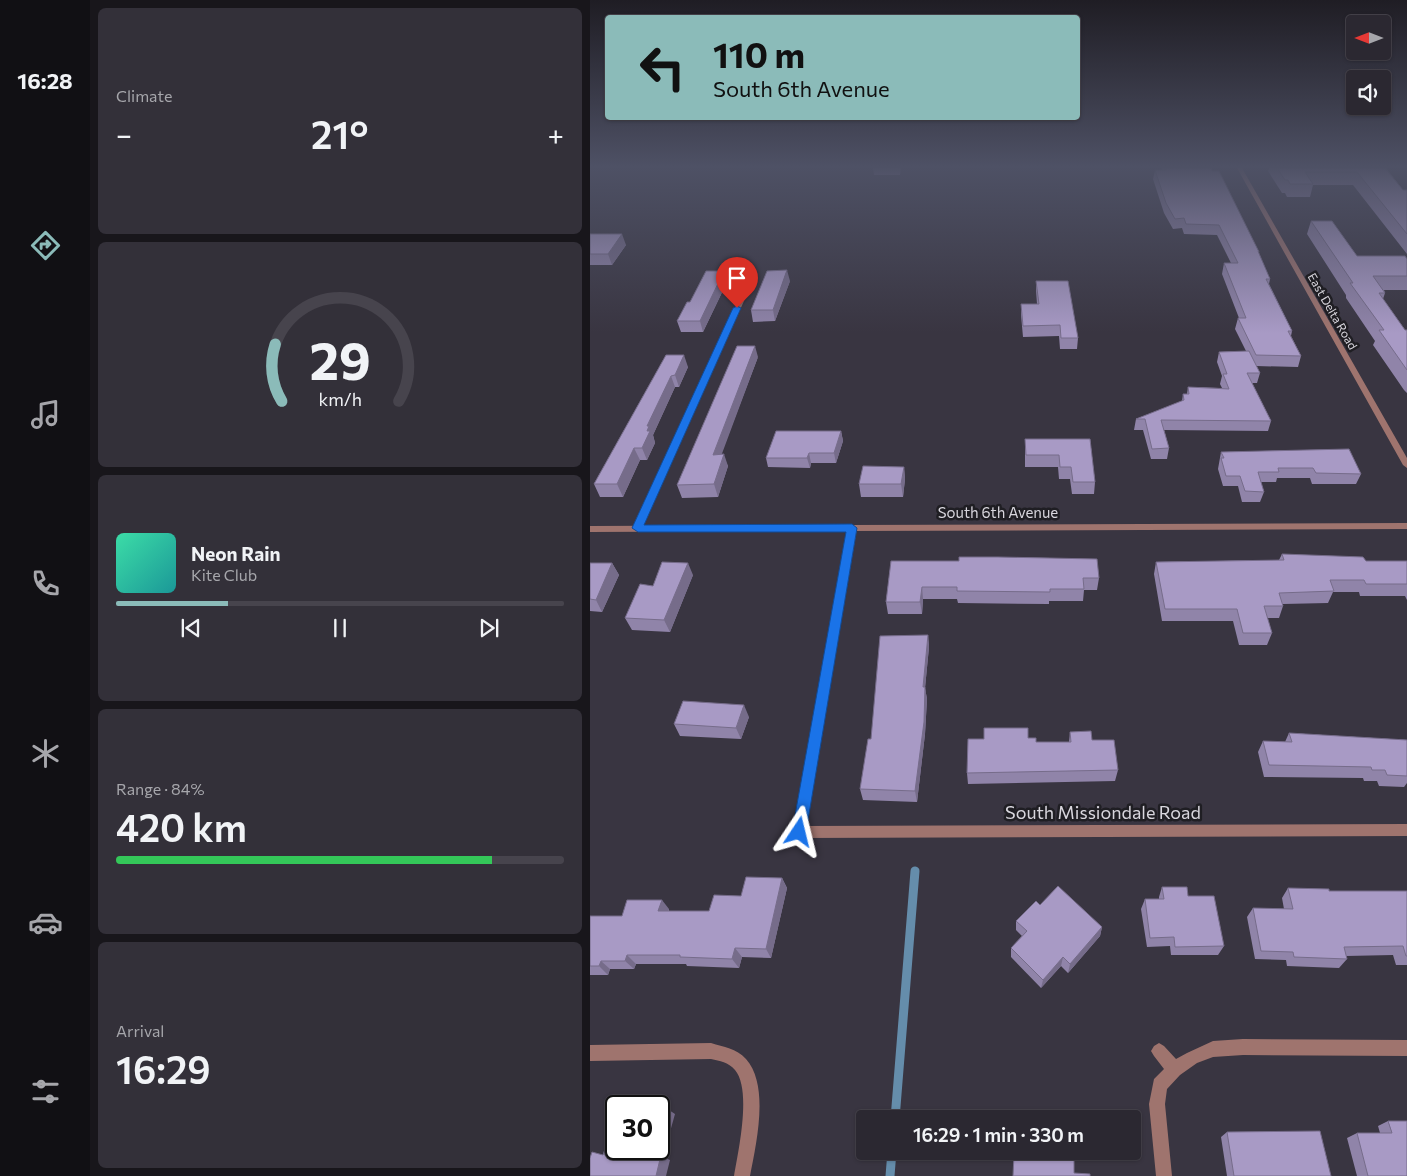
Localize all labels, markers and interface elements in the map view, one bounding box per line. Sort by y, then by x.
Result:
north arrow [1346,15,1391,60]
map controls [1346,15,1391,115]
text: 110 m [713,32,805,75]
icon: left [630,35,695,100]
text: 16:28 [17,67,73,94]
button: sound [1346,70,1391,115]
text: South 6th Avenue [713,75,890,102]
text: Climate [116,86,172,105]
text: 21° [311,110,368,157]
text: − [116,117,132,151]
text: + [548,117,564,151]
icon: directions [28,228,63,263]
pin [716,257,758,308]
icon: arrive [723,264,751,292]
street label: East Delta Road [1305,270,1361,352]
text: 29 [309,327,371,391]
text: km/h [318,388,362,410]
icon: music [28,397,63,432]
street label: South 6th Avenue [938,503,1058,521]
text: Neon Rain [191,542,281,565]
text: Kite Club [191,565,257,584]
icon: phone [28,566,63,601]
icon: previous [177,614,205,642]
icon: pause [326,614,354,642]
icon: next [475,614,503,642]
icon: climate [28,736,63,771]
text: Range · 84% [116,779,204,798]
street label: South Missiondale Road [1005,801,1201,823]
text: 420 km [116,803,247,850]
position arrow [772,805,824,857]
icon: car [28,905,63,940]
text: Arrival [116,1021,164,1040]
text: 16:29 [116,1045,210,1092]
icon: filters [28,1074,63,1109]
speed limit sign: 30 [605,1095,670,1160]
text: 16:29 · 1 min · 330 m [913,1123,1084,1146]

